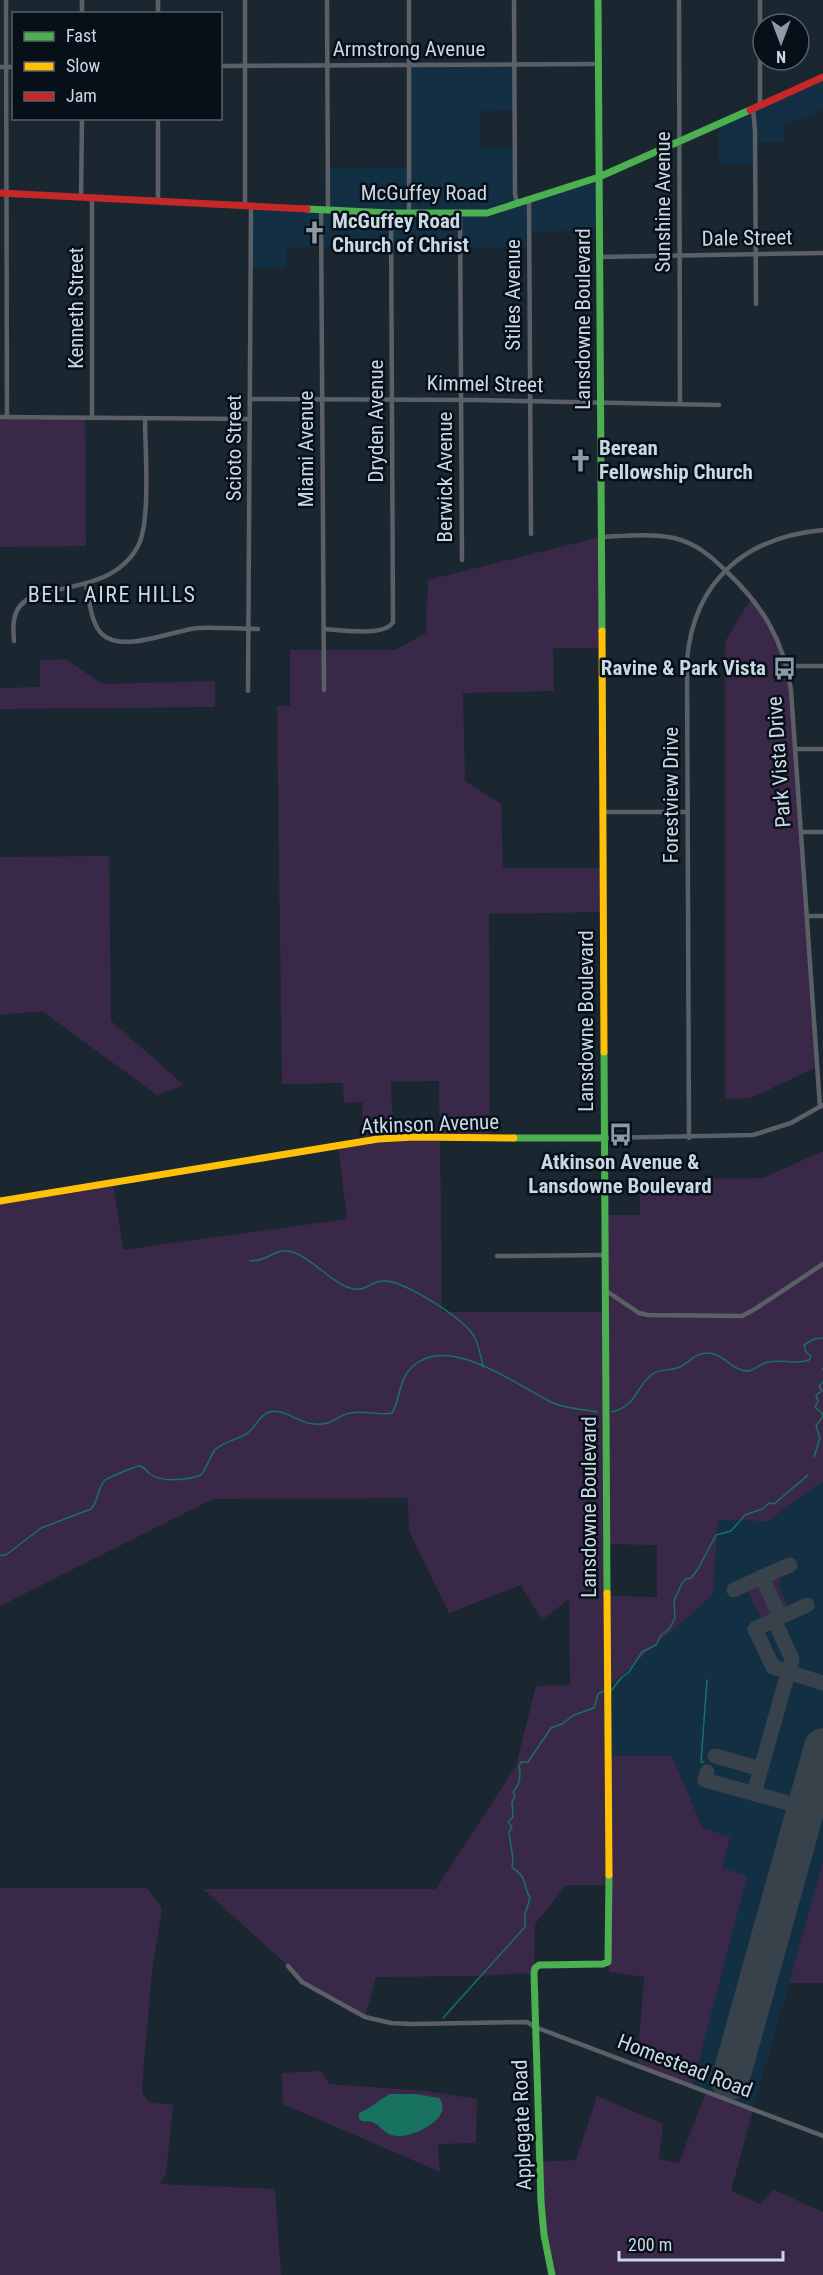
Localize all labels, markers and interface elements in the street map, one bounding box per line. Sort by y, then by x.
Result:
legend [12,12,222,120]
north arrow [751,12,811,72]
text: Fast [66,25,97,46]
street label: Armstrong Avenue [333,37,485,61]
text: N [776,47,786,66]
text: Slow [66,55,101,76]
text: Jam [66,85,97,106]
street label: Sunshine Avenue [651,131,675,273]
street label: McGuffey Road [361,181,487,205]
place label: McGuffey Road Church of Christ [332,209,469,257]
church icon: McGuffey Road Church of Christ [301,220,327,246]
street label: Dale Street [701,225,793,251]
street label: Lansdowne Boulevard [571,228,595,410]
street label: Stiles Avenue [501,239,525,351]
street label: Kenneth Street [64,247,88,369]
street label: Dryden Avenue [364,359,388,482]
street label: Kimmel Street [427,371,543,397]
street label: Miami Avenue [294,391,318,507]
street label: Scioto Street [222,395,246,501]
street label: Berwick Avenue [433,411,457,542]
place label: Berean Fellowship Church [599,436,753,484]
church icon: Berean Fellowship Church [568,447,594,473]
district label: BELL AIRE HILLS [28,582,196,607]
bus stop icon: Ravine & Park Vista [771,655,797,681]
place label: Ravine & Park Vista [601,656,766,680]
street label: Park Vista Drive [762,695,796,828]
street label: Forestview Drive [659,727,683,863]
street label: Lansdowne Boulevard [574,930,598,1112]
street label: Atkinson Avenue [361,1110,500,1138]
bus stop icon: Atkinson Avenue & Lansdowne Boulevard [607,1121,633,1147]
place label: Atkinson Avenue & Lansdowne Boulevard [528,1150,712,1198]
street label: Lansdowne Boulevard [577,1416,601,1598]
street label: Homestead Road [614,2029,756,2103]
street label: Applegate Road [508,2059,536,2191]
scale bar [619,2224,782,2262]
text: 200 m [628,2234,672,2255]

